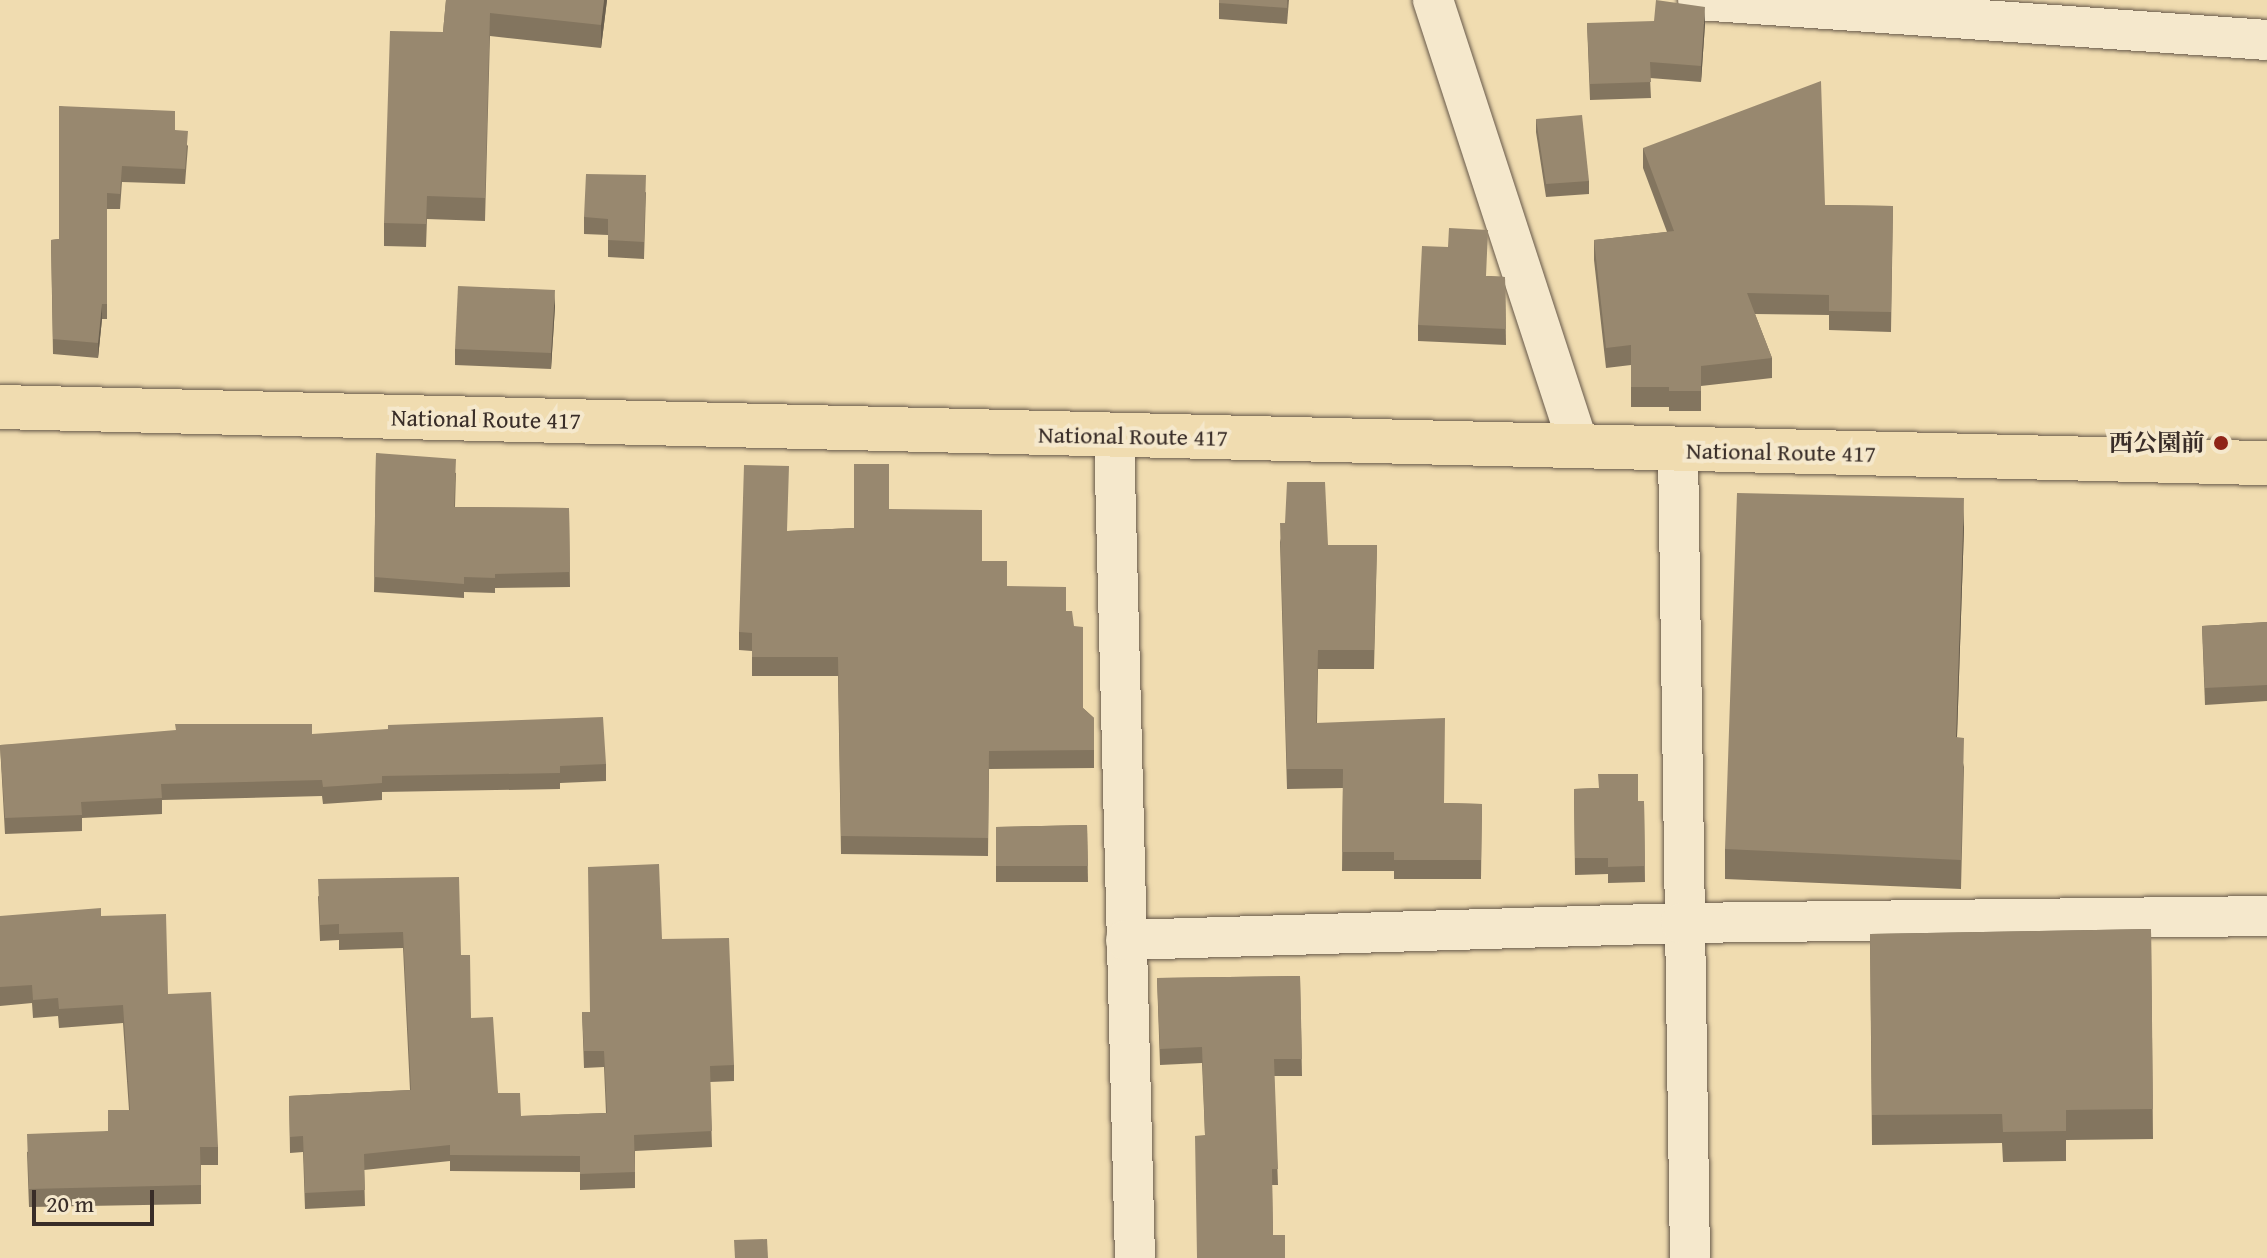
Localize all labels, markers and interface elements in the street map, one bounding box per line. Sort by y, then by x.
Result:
street label: National Route 417 [391,403,581,435]
street label: National Route 417 [1038,420,1228,452]
place label: 西公園前 [2109,429,2205,457]
marker: 西公園前 [2212,434,2230,452]
street label: National Route 417 [1686,436,1876,468]
scale bar [36,1174,158,1224]
text: 20 m [46,1186,94,1221]

